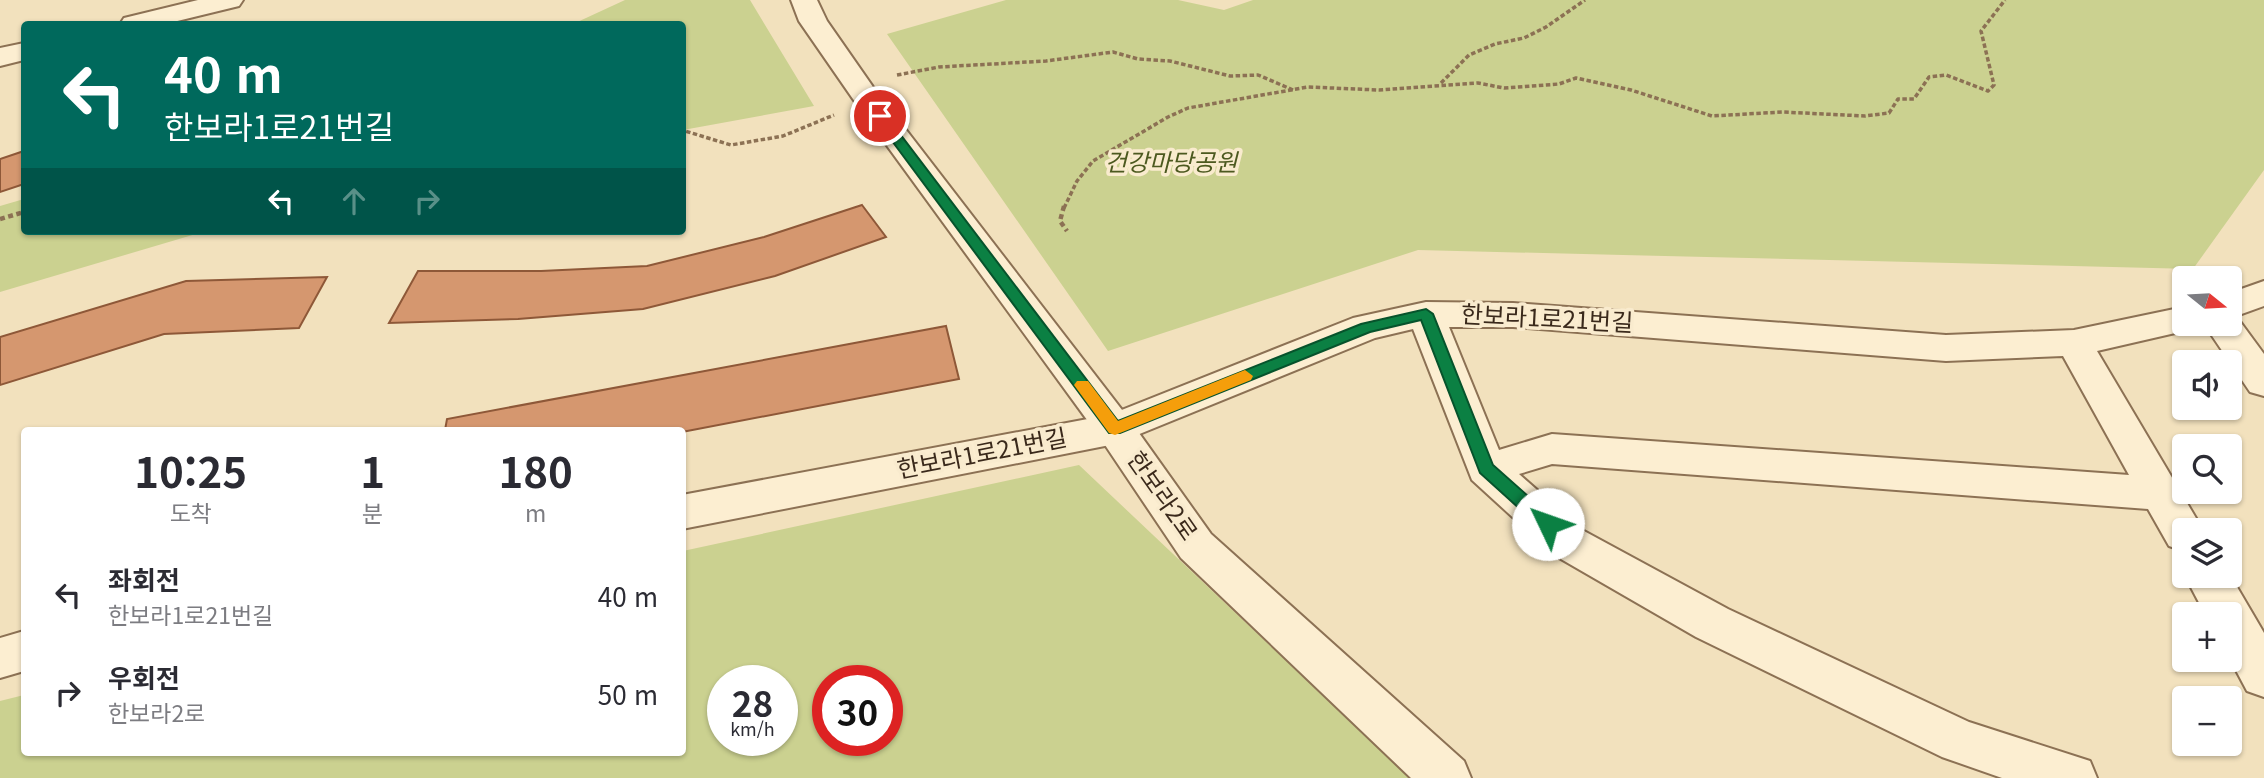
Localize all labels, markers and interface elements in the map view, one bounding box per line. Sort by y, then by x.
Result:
text: 40 m [164,36,283,107]
icon: left [49,49,140,140]
pin [850,86,910,146]
icon: arrive [861,97,899,135]
text: 한보라1로21번길 [164,102,394,148]
park label: 건강마당공원 [1105,143,1239,178]
icon: left [262,182,300,220]
icon: ahead [335,182,373,220]
icon: right [408,182,446,220]
north arrow [2172,266,2242,336]
map controls [2172,266,2242,756]
street label: 한보라1로21번길 [1460,295,1634,338]
button: sound [2172,350,2242,420]
street label: 한보라1로21번길 [894,418,1070,485]
button: search [2172,434,2242,504]
text: 10:25 [134,439,247,500]
text: 1 [360,439,385,500]
text: 180 [498,439,573,500]
street label: 한보라2로 [1121,443,1208,546]
position arrow [1511,487,1585,561]
text: 도착 [170,495,212,529]
text: 분 [362,495,383,529]
text: m [525,495,546,529]
button: layers [2172,518,2242,588]
text: 좌회전 [108,560,180,597]
icon: left [49,576,87,614]
text: 40 m [598,577,658,614]
text: 한보라1로21번길 [108,597,273,631]
button: + [2172,602,2242,672]
text: 우회전 [108,658,180,695]
speed limit sign: 30 [812,665,903,756]
icon: right [49,674,87,712]
text: 50 m [598,675,658,712]
text: 28 [732,676,773,727]
button: − [2172,686,2242,756]
text: 한보라2로 [108,695,205,729]
text: km/h [730,715,775,741]

